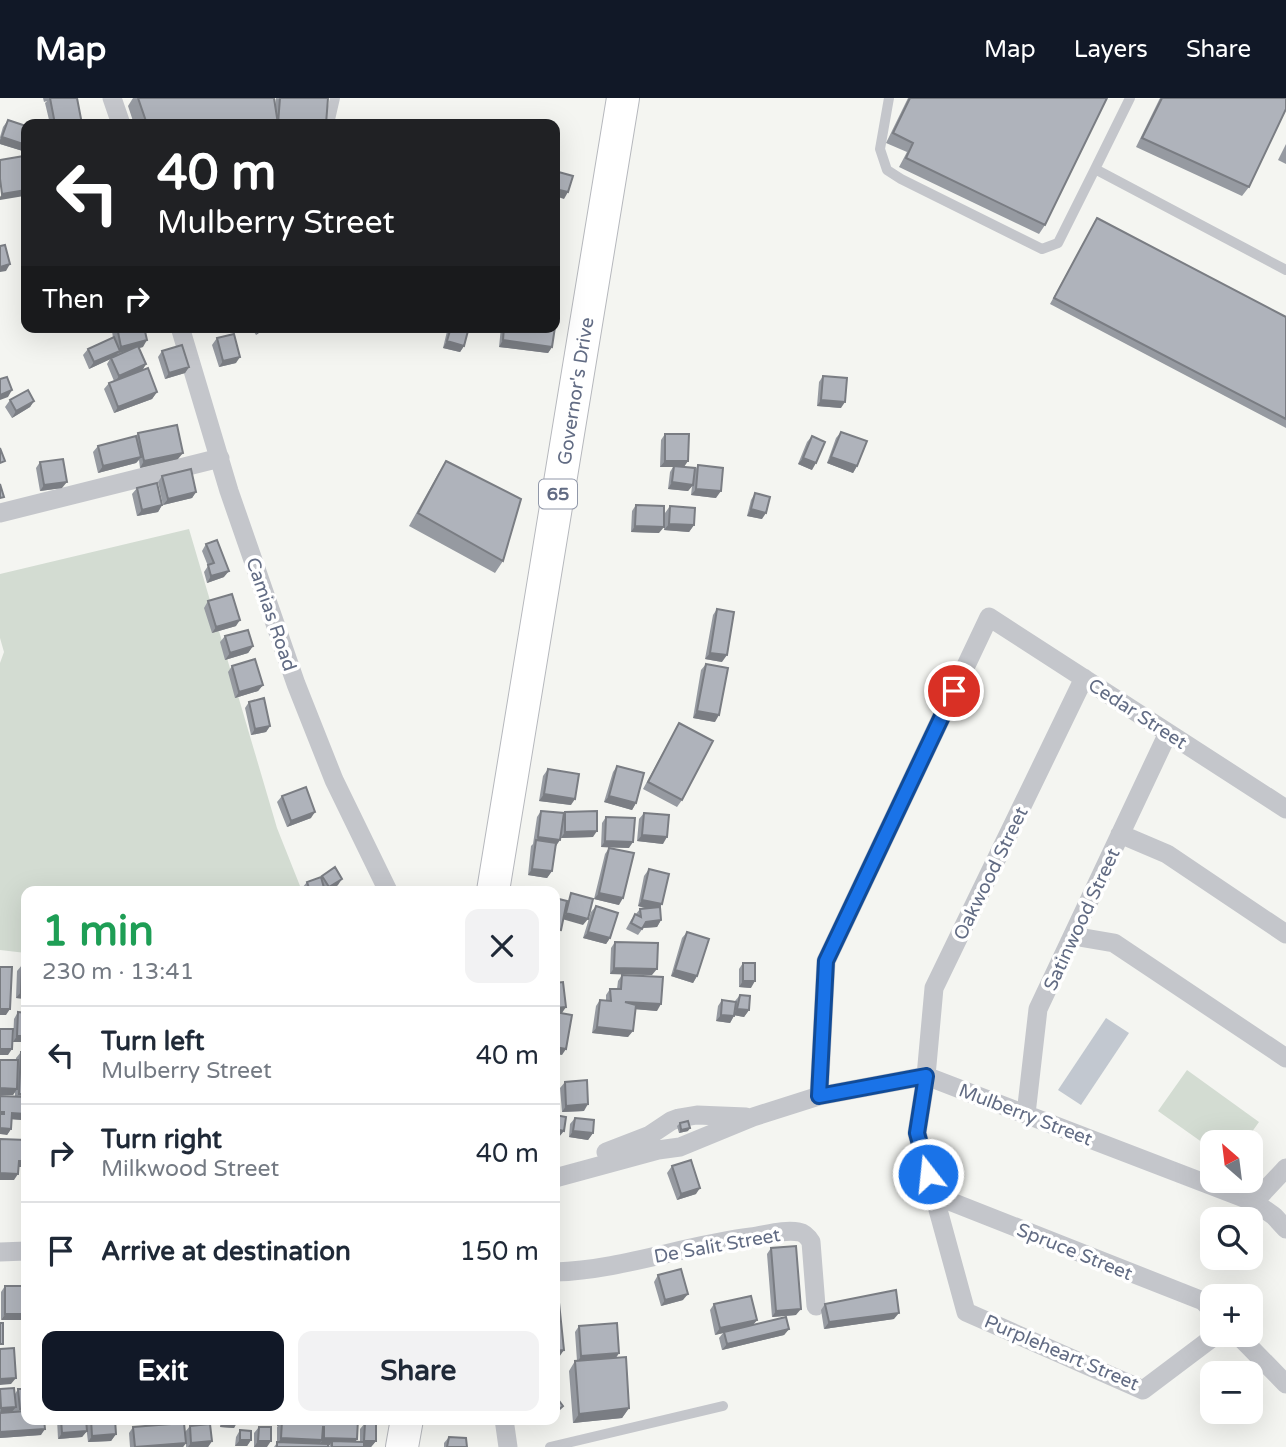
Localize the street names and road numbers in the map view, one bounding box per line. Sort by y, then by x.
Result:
street label: Governor's Drive [553,316,599,467]
road number: 65 [539,480,577,508]
street label: Camias Road [241,555,301,674]
street label: Cedar Street [1084,674,1191,754]
street label: Oakwood Street [949,803,1033,944]
street label: Satinwood Street [1039,845,1125,994]
street label: Mulberry Street [956,1079,1095,1150]
street label: Spruce Street [1014,1219,1136,1285]
street label: De Salit Street [652,1224,782,1268]
street label: Purpleheart Street [981,1310,1142,1395]

